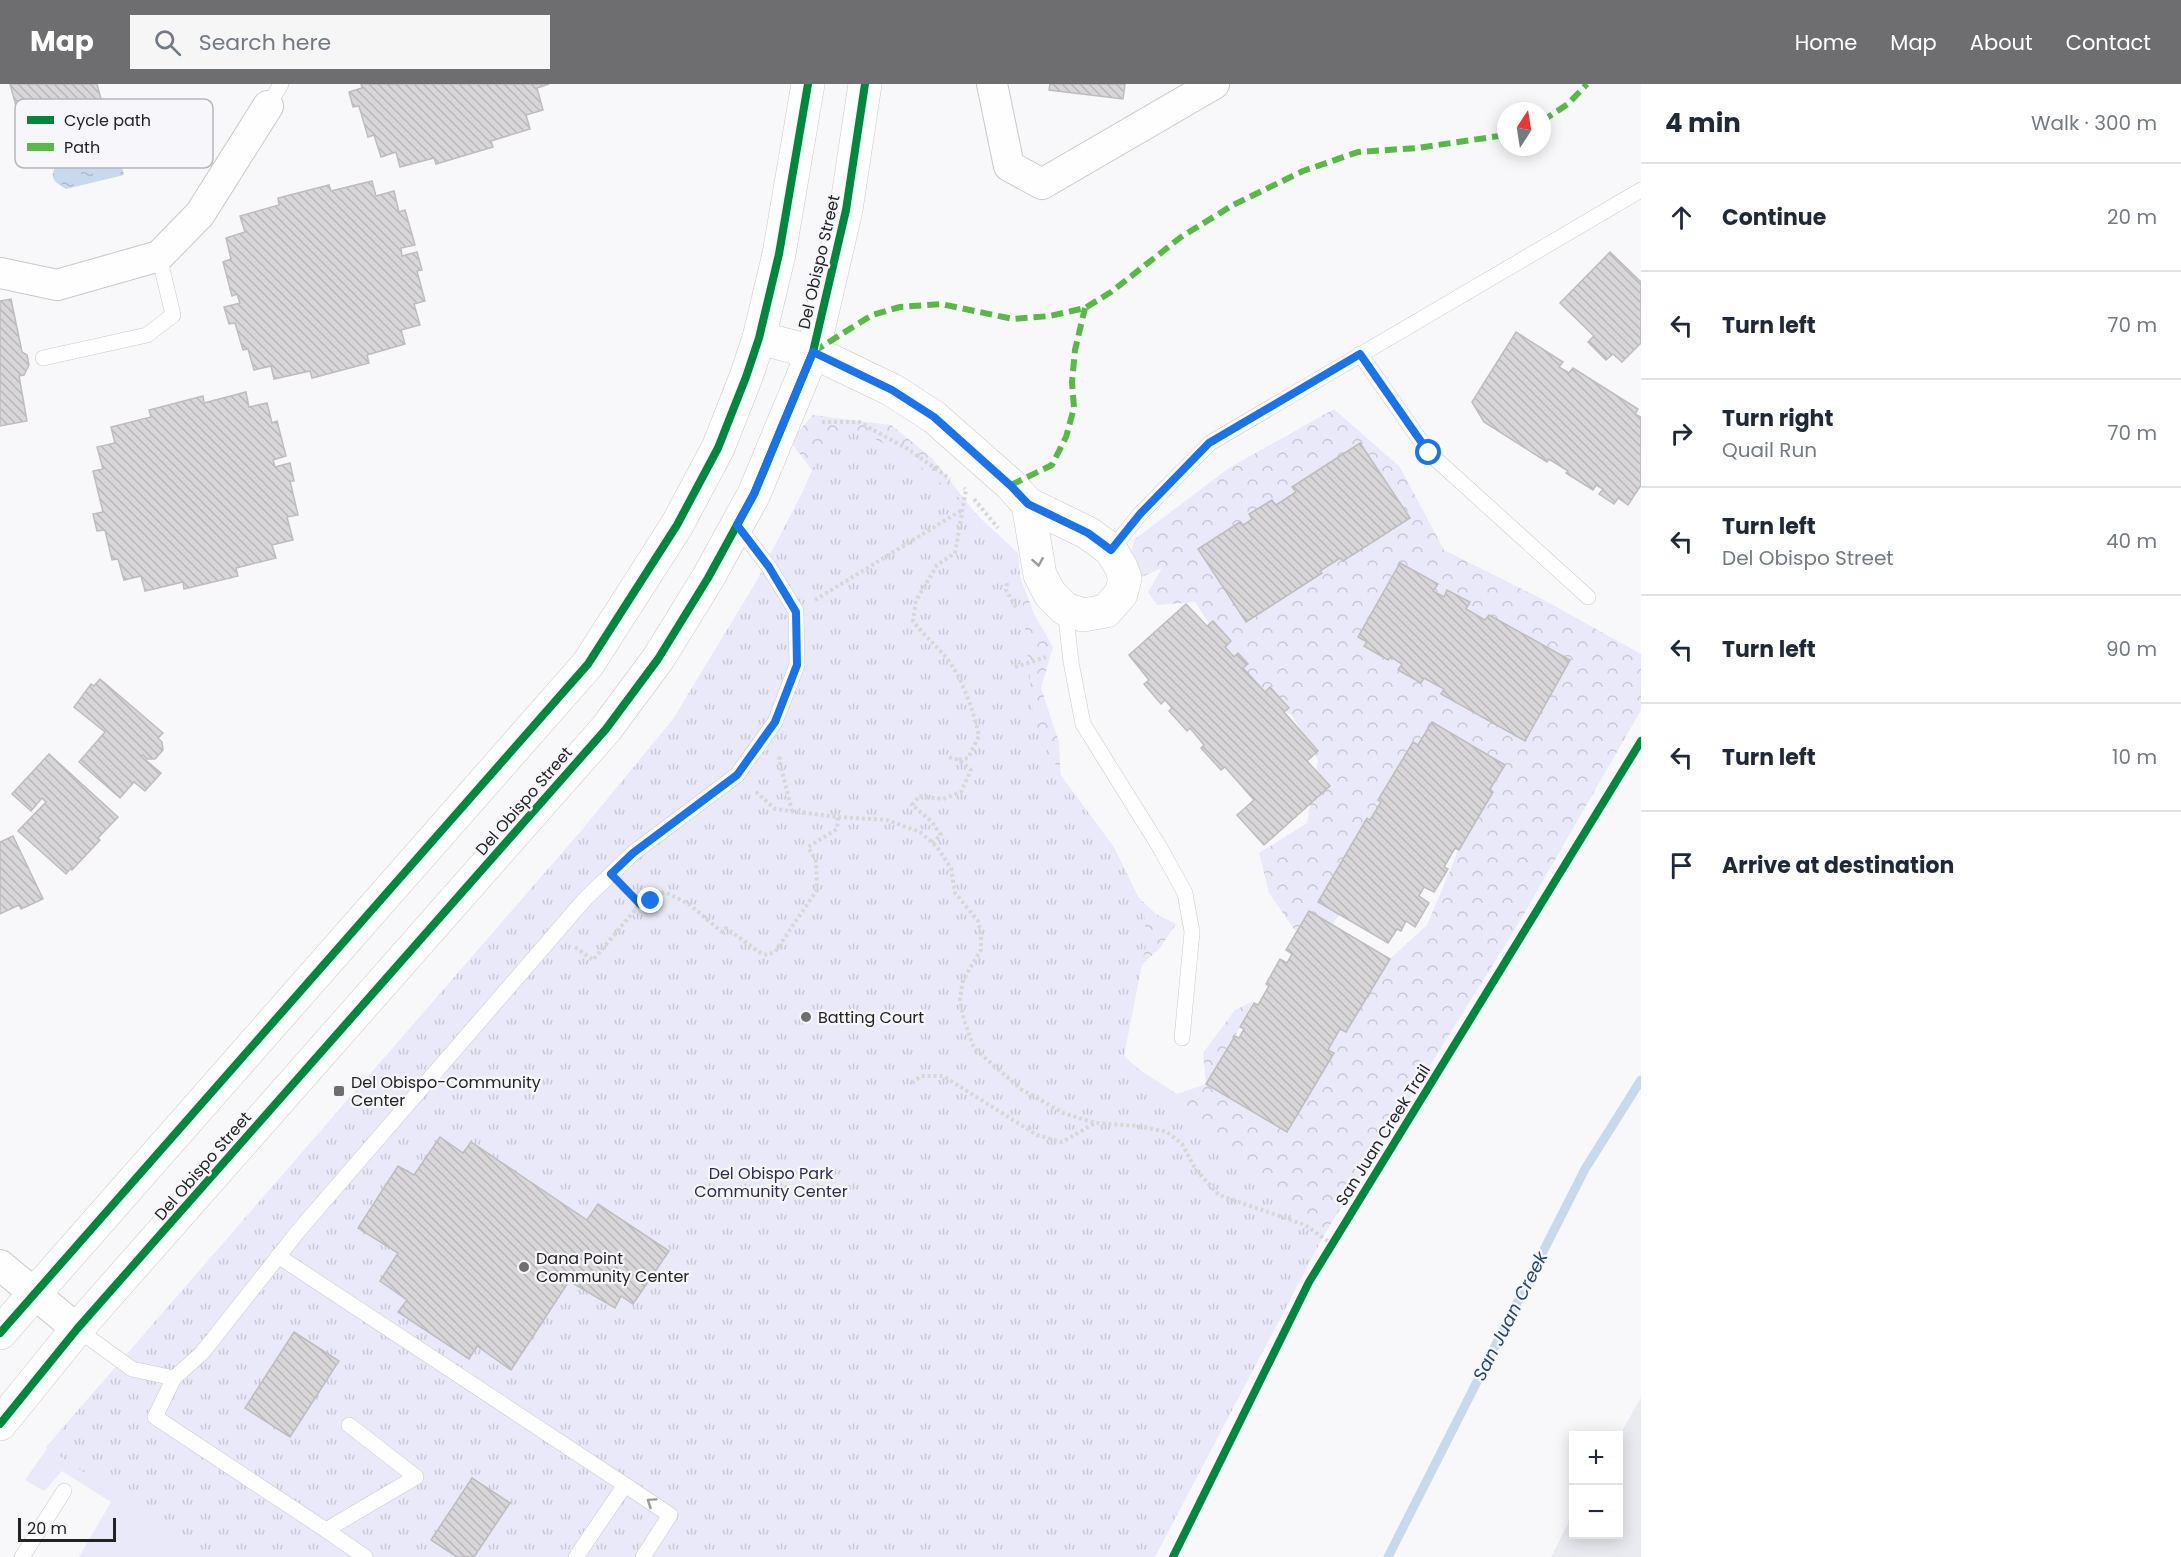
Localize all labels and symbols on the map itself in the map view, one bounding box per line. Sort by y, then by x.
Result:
legend [15,99,213,168]
north arrow [1497,102,1551,156]
text: Cycle path [64,109,151,132]
text: Path [64,136,100,159]
street label: Del Obispo Street [792,192,846,331]
route start [1415,439,1441,465]
one-way arrow [1031,557,1043,567]
street label: Del Obispo Street [470,742,578,860]
route end [637,887,663,913]
place label: Batting Court [818,1006,924,1029]
marker: Batting Court [799,1010,813,1024]
street label: San Juan Creek Trail [1330,1060,1436,1210]
place label: Del Obispo-Community Center [351,1071,541,1112]
marker: Del Obispo-Community Center [332,1084,346,1098]
street label: Del Obispo Street [149,1107,257,1225]
park label: Del Obispo Park Community Center [694,1162,848,1203]
water label: San Juan Creek [1467,1246,1554,1385]
place label: Dana Point Community Center [536,1247,689,1288]
marker: Dana Point Community Center [517,1260,531,1274]
one-way arrow [647,1498,657,1510]
scale bar [18,1515,116,1542]

